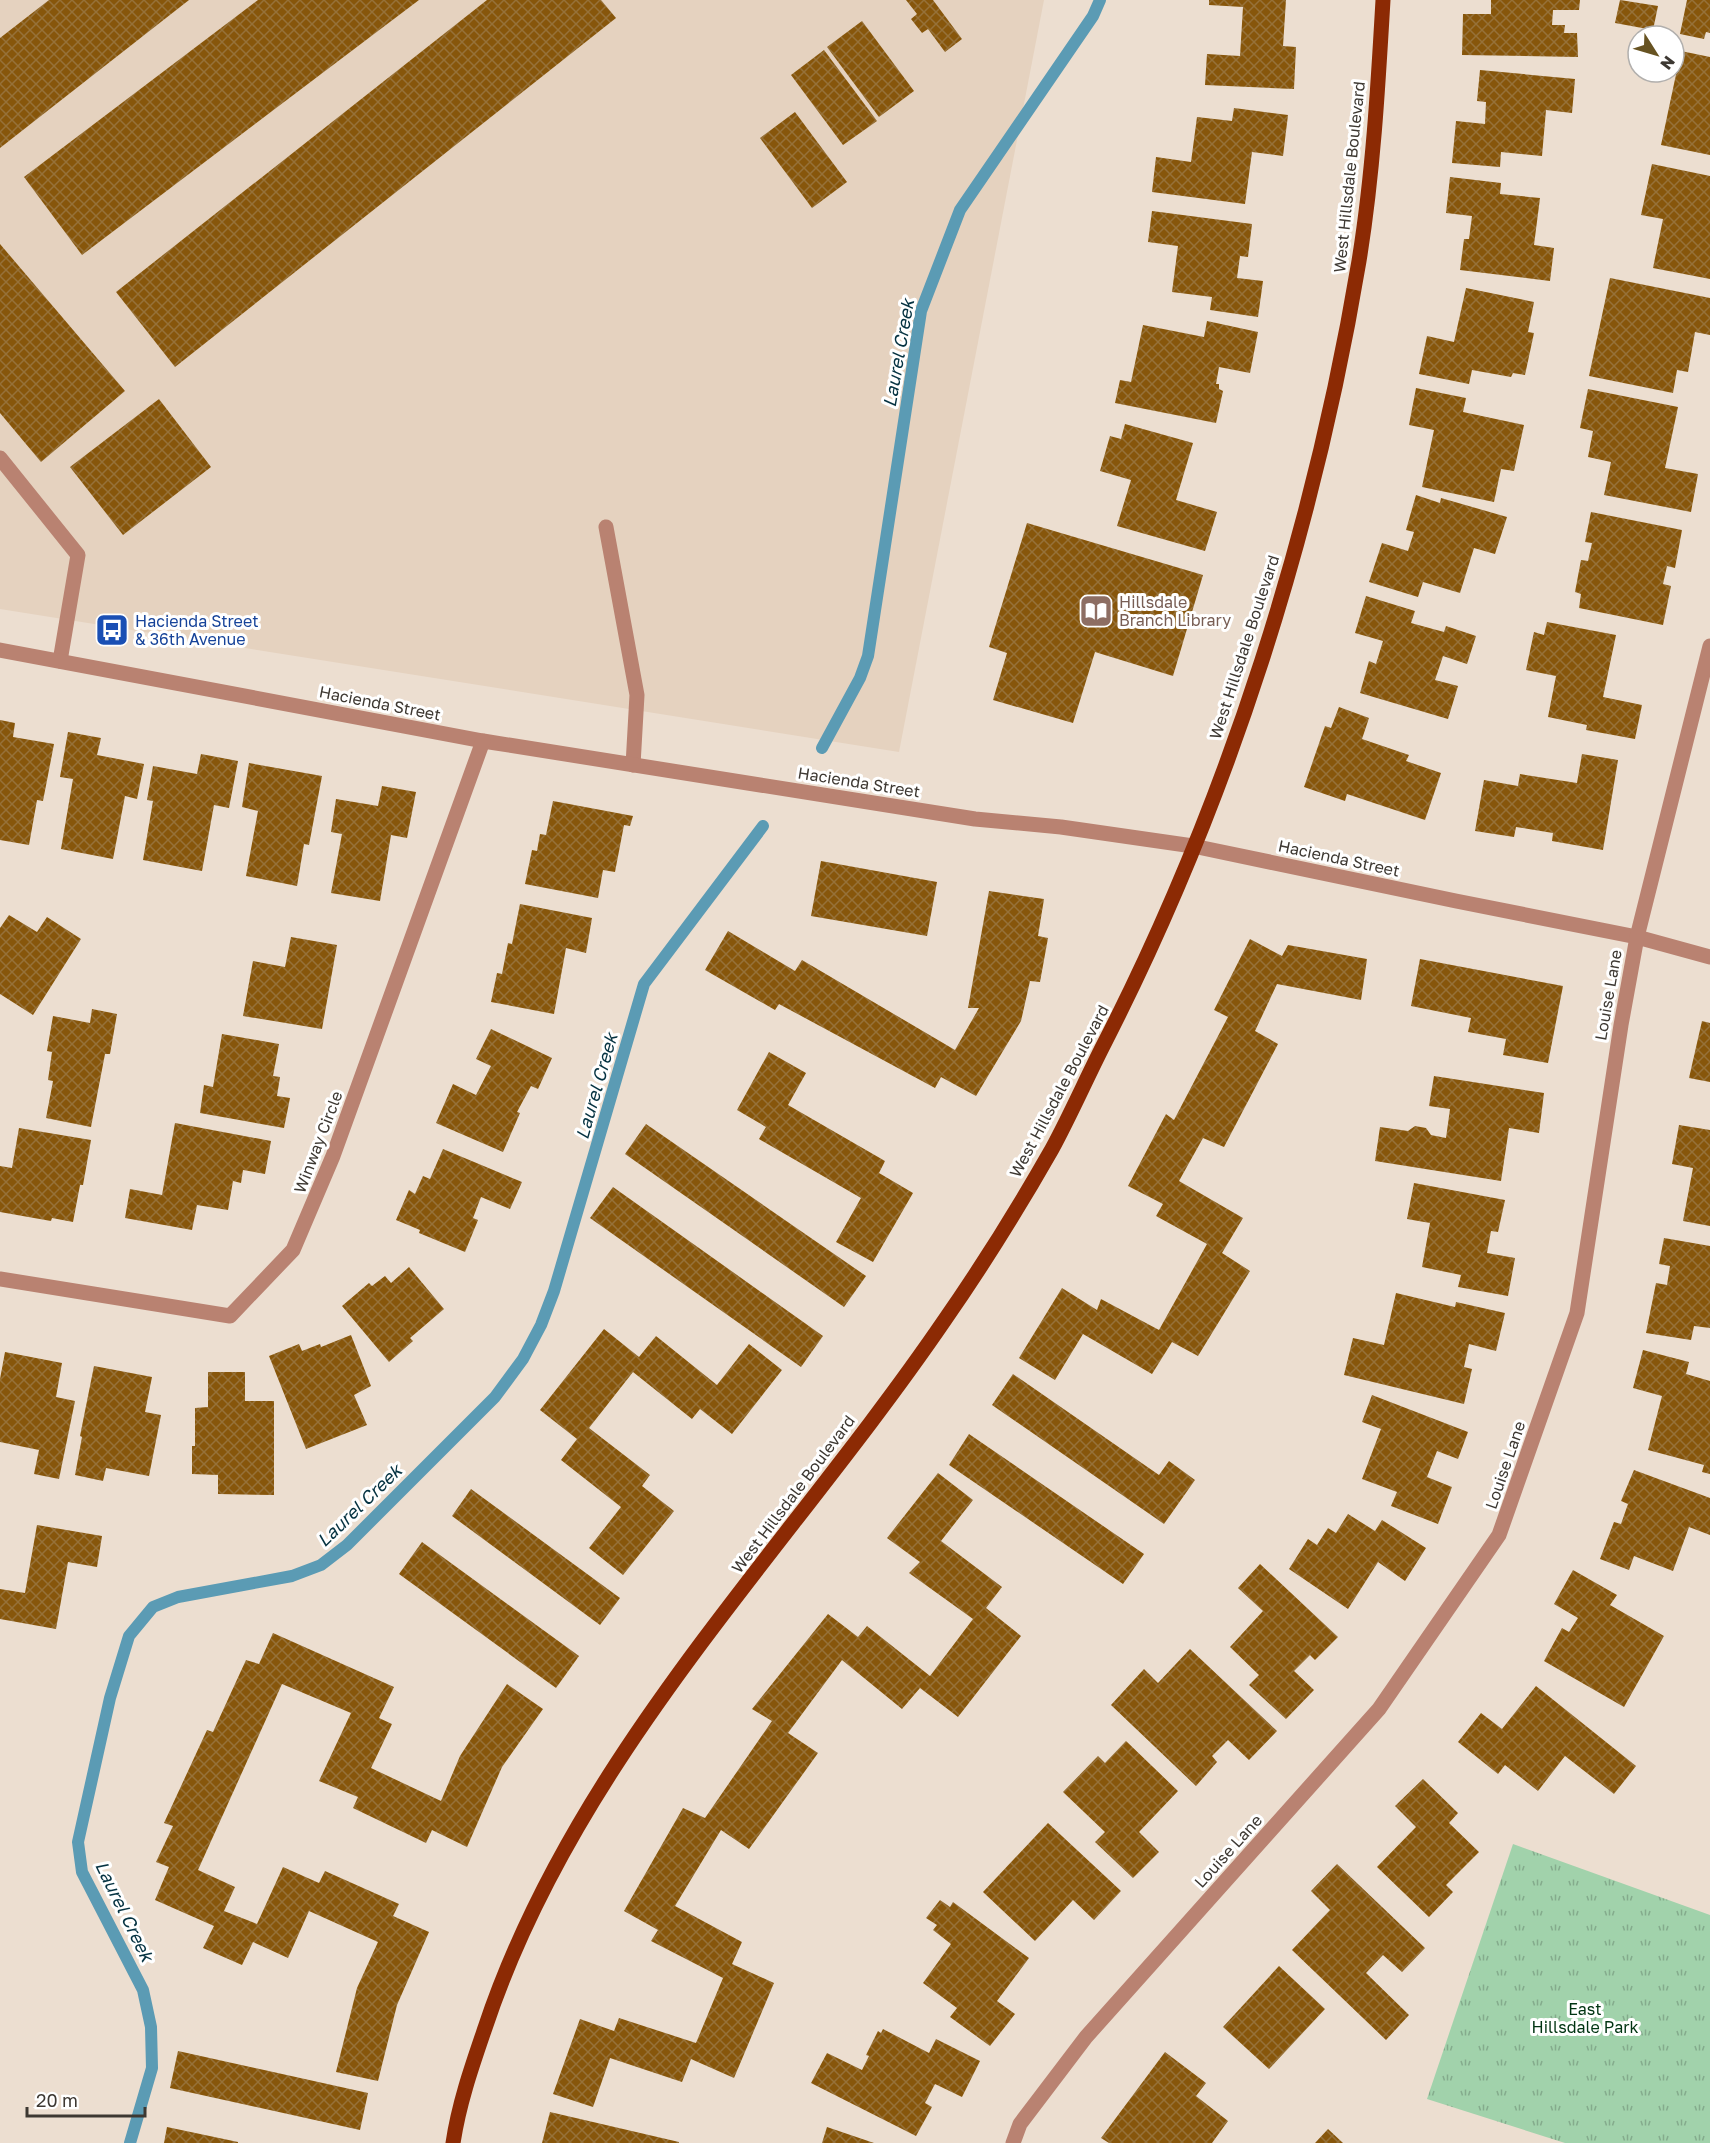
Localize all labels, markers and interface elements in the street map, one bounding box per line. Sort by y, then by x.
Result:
north arrow [1626,24,1686,84]
text: N [1656,52,1680,74]
street label: West Hillsdale Boulevard [1329,80,1369,274]
water label: Laurel Creek [878,296,919,409]
street label: West Hillsdale Boulevard [1205,552,1283,742]
place label: Hillsdale Branch Library [1119,592,1231,630]
library icon: Hillsdale Branch Library [1078,593,1114,629]
place label: Hacienda Street & 36th Avenue [135,611,259,649]
bus stop icon: Hacienda Street & 36th Avenue [94,612,130,648]
street label: Hacienda Street [317,681,443,725]
street label: Hacienda Street [796,762,922,802]
street label: Hacienda Street [1276,835,1402,881]
street label: Louise Lane [1590,948,1626,1042]
street label: West Hillsdale Boulevard [1005,1001,1113,1181]
water label: Laurel Creek [570,1029,622,1142]
street label: Winway Circle [289,1088,347,1196]
street label: West Hillsdale Boulevard [727,1411,859,1577]
street label: Louise Lane [1481,1418,1529,1512]
water label: Laurel Creek [312,1458,407,1551]
street label: Louise Lane [1190,1810,1266,1892]
water label: Laurel Creek [91,1857,160,1967]
park label: East Hillsdale Park [1532,1999,1638,2037]
scale bar [27,2080,146,2118]
text: 20 m [36,2089,78,2111]

